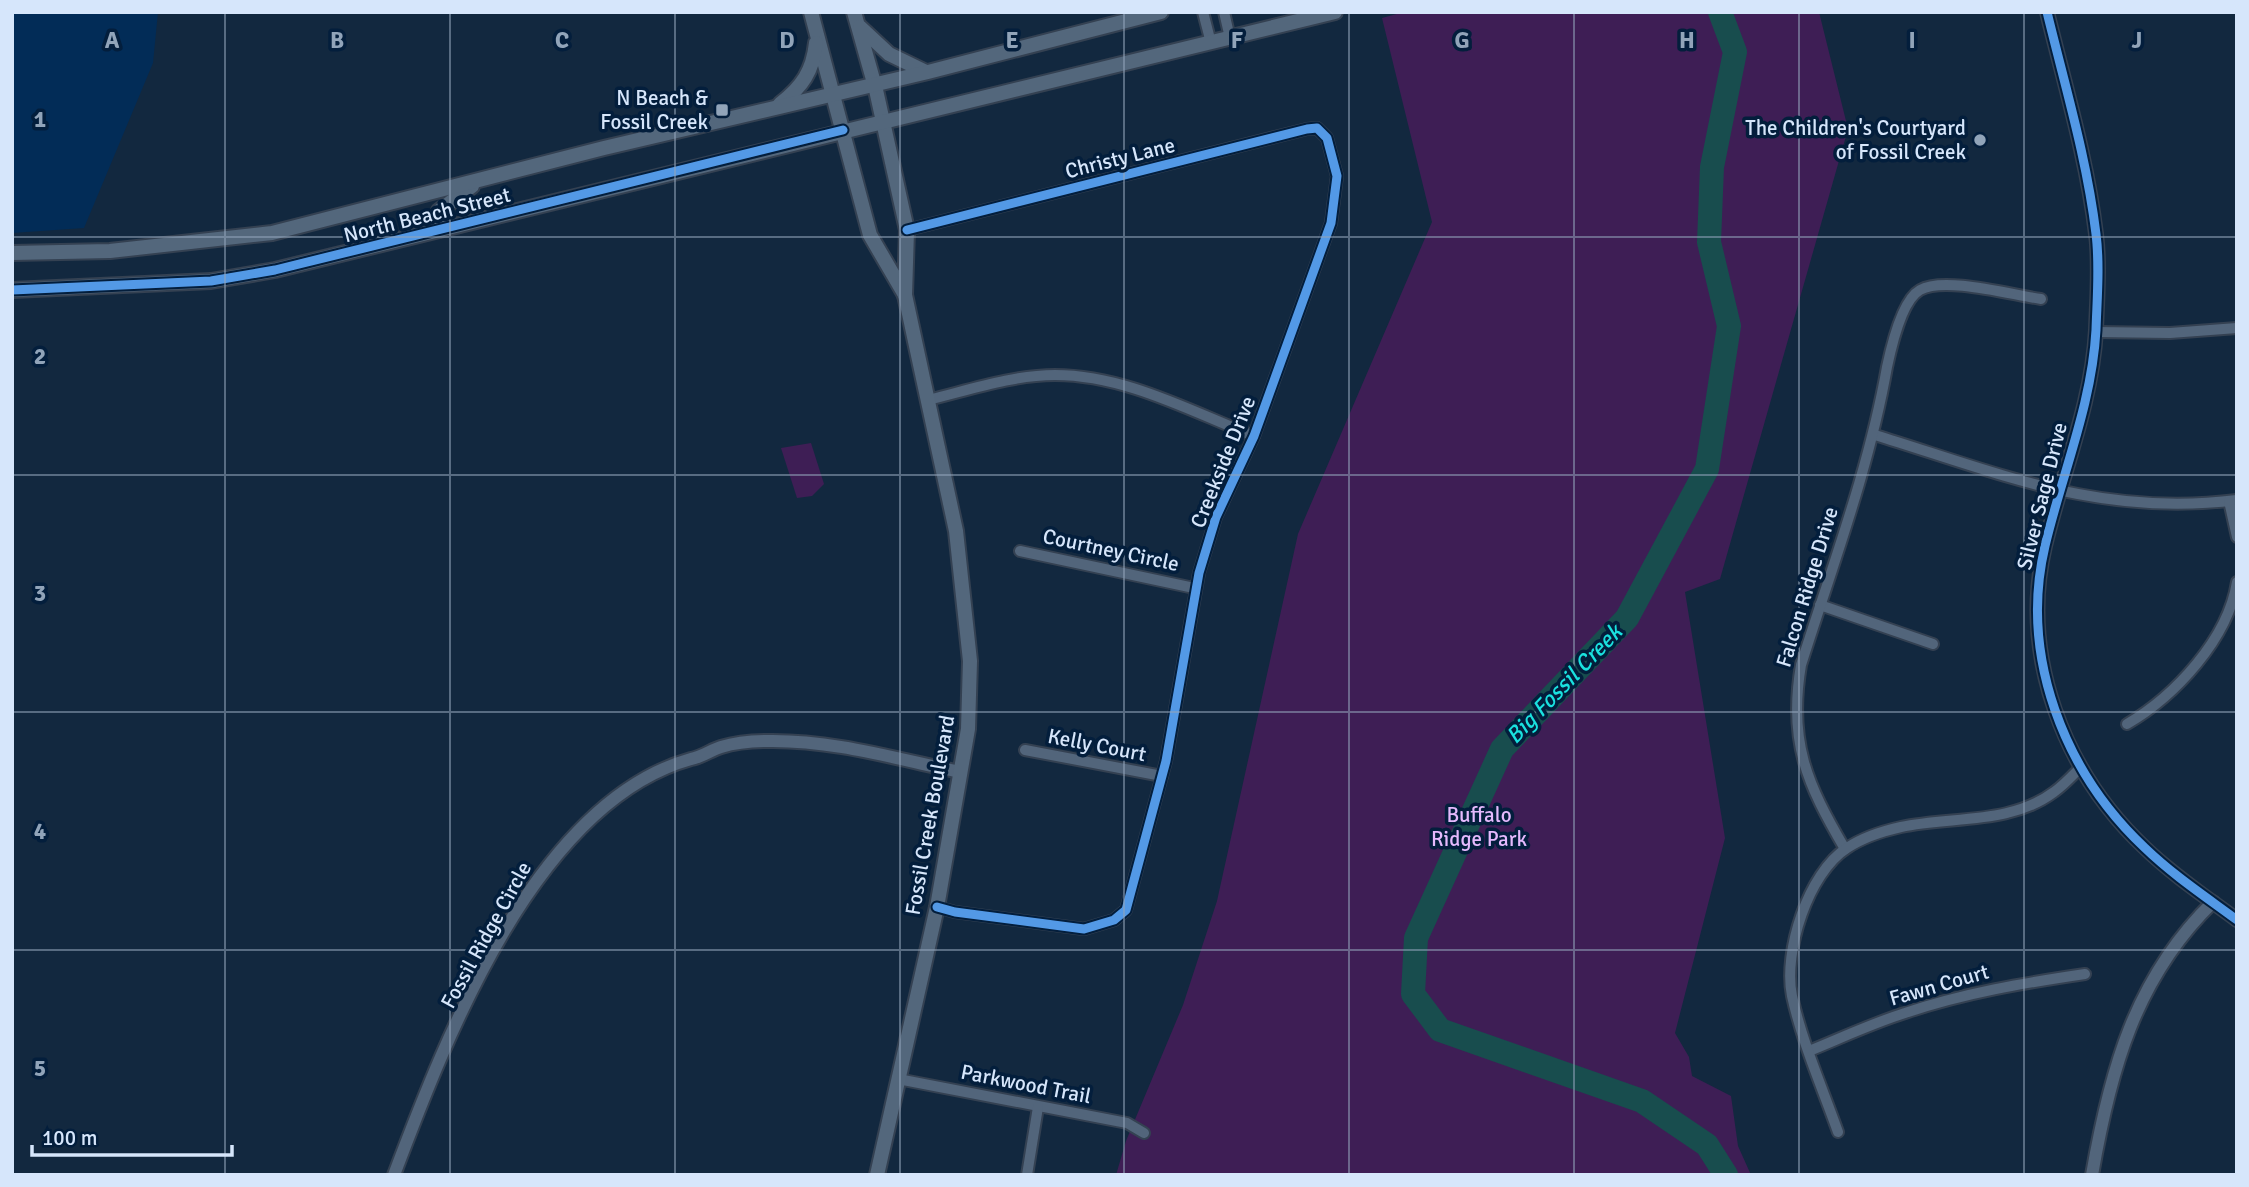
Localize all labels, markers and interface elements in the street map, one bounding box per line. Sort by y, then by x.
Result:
text: A [105,26,120,55]
text: B [330,26,344,55]
text: C [555,26,569,55]
text: D [779,26,795,55]
text: E [1005,26,1019,55]
text: F [1231,26,1243,55]
text: G [1454,26,1470,55]
text: H [1679,26,1695,55]
text: I [1908,26,1916,55]
text: J [2132,26,2142,55]
place label: N Beach & Fossil Creek [600,85,708,135]
marker: N Beach & Fossil Creek [714,102,730,118]
text: 1 [34,105,46,134]
place label: The Children's Courtyard of Fossil Creek [1745,115,1966,165]
street label: Christy Lane [1062,132,1178,184]
marker: The Children's Courtyard of Fossil Creek [1972,132,1988,148]
street label: North Beach Street [341,182,513,248]
text: 2 [34,342,46,371]
street label: Creekside Drive [1185,392,1261,532]
street label: Silver Sage Drive [2011,420,2073,572]
street label: Falcon Ridge Drive [1770,504,1844,670]
street label: Courtney Circle [1040,523,1182,577]
text: 3 [34,579,46,608]
water label: Big Fossil Creek [1500,616,1630,750]
street label: Fossil Creek Boulevard [900,713,960,917]
street label: Kelly Court [1046,723,1148,767]
park label: Buffalo Ridge Park [1431,802,1527,852]
text: 4 [34,817,46,846]
street label: Fossil Ridge Circle [435,857,537,1013]
street label: Fawn Court [1886,958,1992,1012]
text: 5 [34,1054,46,1083]
street label: Parkwood Trail [959,1059,1093,1109]
scale bar [32,1114,231,1158]
text: 100 m [42,1125,97,1151]

